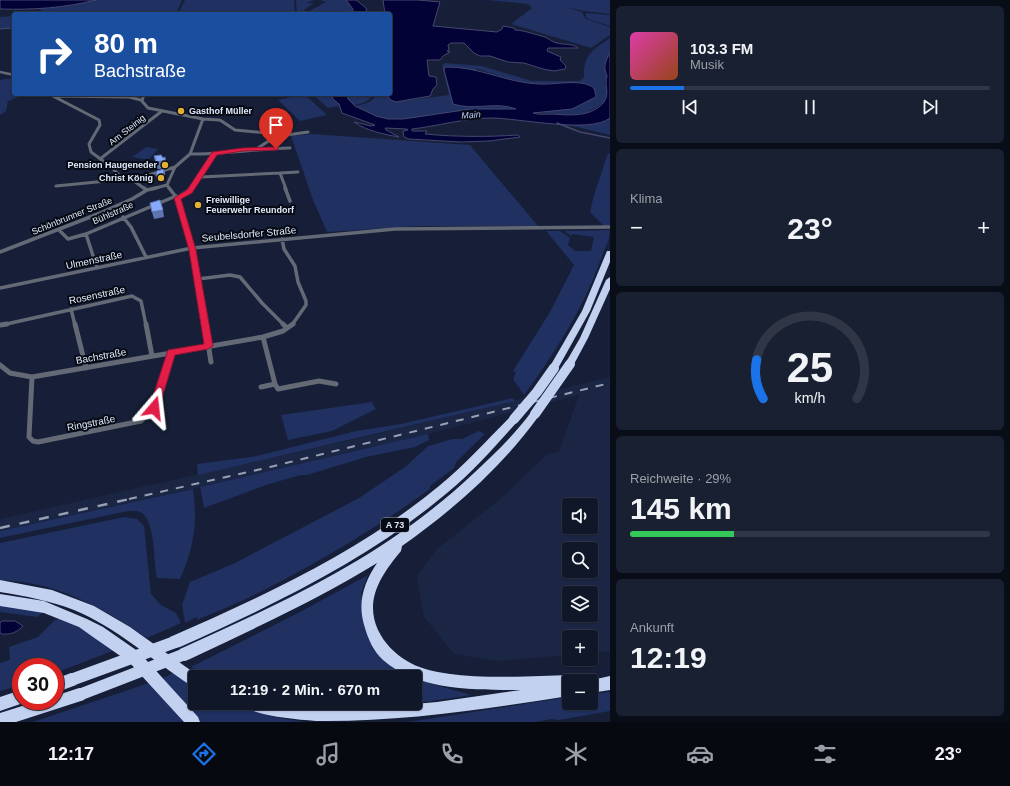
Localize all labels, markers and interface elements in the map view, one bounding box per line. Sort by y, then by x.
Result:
icon: right [28,28,80,80]
text: 80 m [94,28,158,59]
text: 103.3 FM [690,40,753,57]
text: Musik [690,57,724,72]
text: Bachstraße [94,61,186,81]
icon: previous [679,96,701,118]
icon: pause [799,96,821,118]
icon: next [919,96,941,118]
marker: Gasthof Müller [176,106,186,116]
place label: Gasthof Müller [189,106,253,116]
pin [259,108,293,149]
water label: Main [461,109,481,121]
street label: Am Steinig [107,113,147,147]
icon: arrive [265,114,287,136]
place label: Pension Haugeneder [67,160,157,170]
marker: Pension Haugeneder [160,160,170,170]
place label: Christ König [99,173,153,183]
marker: Christ König [156,173,166,183]
text: Klima [630,191,663,206]
street label: Schönbrunner Straße [30,195,114,237]
place label: Freiwillige Feuerwehr Reundorf [206,195,295,215]
street label: Bühlstraße [91,200,135,226]
marker: Freiwillige Feuerwehr Reundorf [193,200,203,210]
text: 23° [787,212,833,245]
text: − [630,215,643,240]
text: + [977,215,990,240]
street label: Seubelsdorfer Straße [201,224,297,244]
street label: Ulmenstraße [65,249,124,271]
street label: Rosenstraße [68,284,127,306]
text: 25 [787,344,833,391]
street label: Bachstraße [75,346,128,366]
position arrow [133,387,175,429]
text: km/h [795,390,826,406]
street label: Ringstraße [66,413,116,433]
text: Reichweite · 29% [630,471,731,486]
text: 145 km [630,492,732,525]
map controls [562,498,598,710]
button: sound [562,498,598,534]
road number: A 73 [381,518,409,532]
button: search [562,542,598,578]
button: layers [562,586,598,622]
text: Ankunft [630,620,674,635]
button: + [562,630,598,666]
text: 12:19 [630,641,707,674]
speed limit sign: 30 [12,658,64,710]
button: − [562,674,598,710]
text: 12:19 · 2 Min. · 670 m [230,681,380,698]
icon: directions [190,740,218,768]
icon: music [314,740,342,768]
icon: phone [438,740,466,768]
icon: climate [562,740,590,768]
icon: car [686,740,714,768]
icon: filters [811,740,839,768]
text: 12:17 [48,744,94,764]
text: 23° [935,744,962,764]

